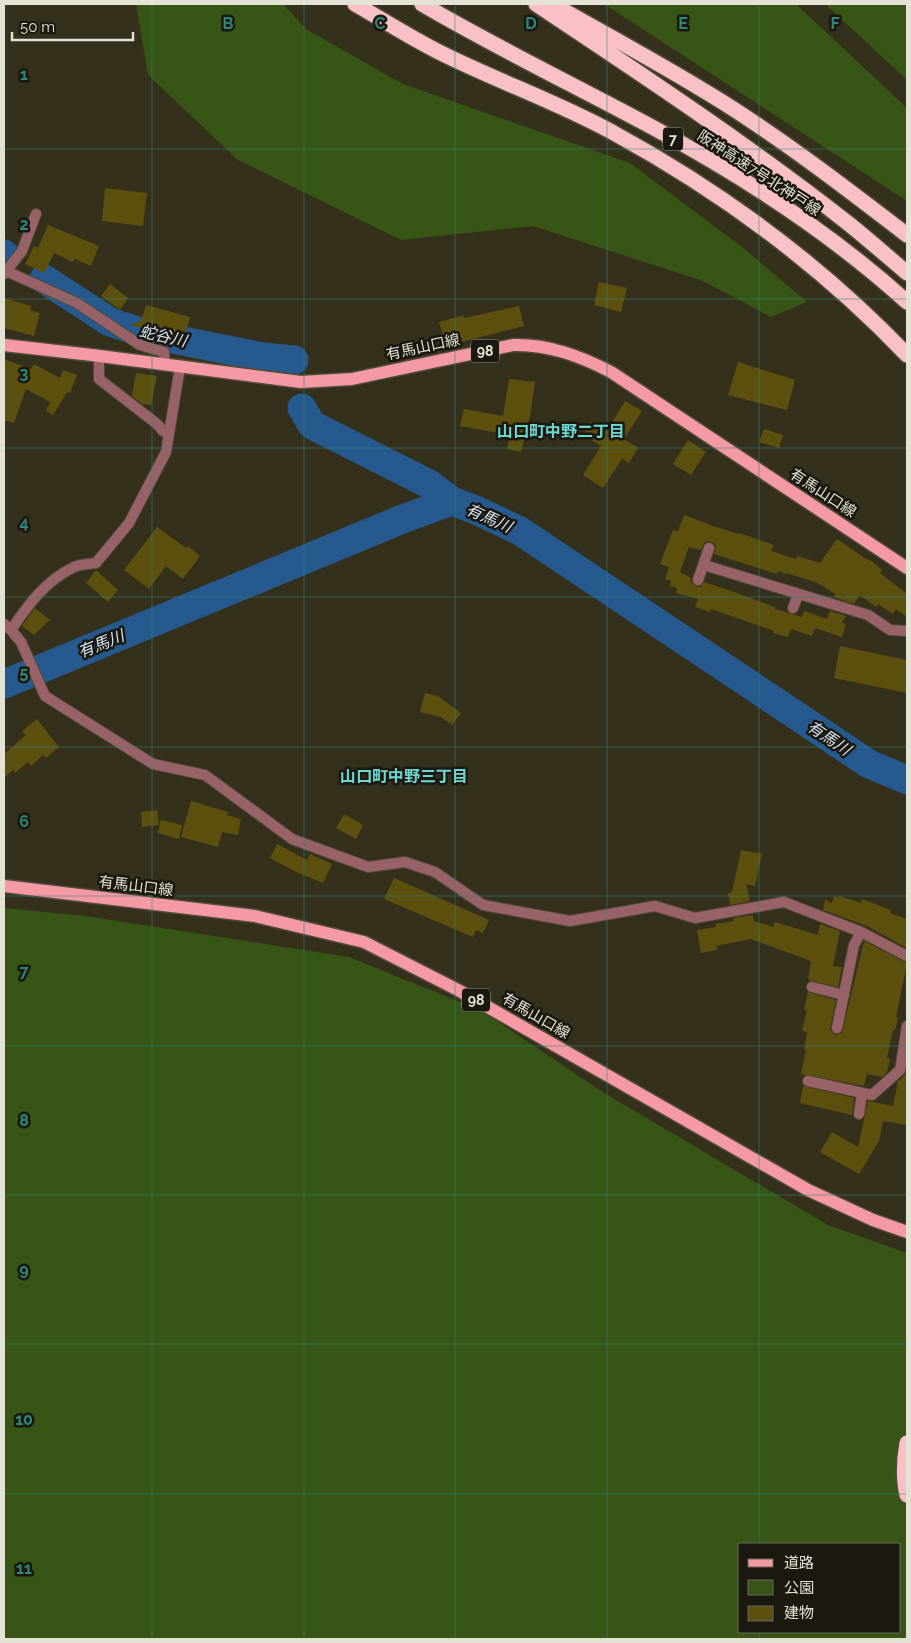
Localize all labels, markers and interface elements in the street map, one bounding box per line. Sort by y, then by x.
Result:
scale bar [12,10,134,42]
text: B [223,14,234,33]
text: C [375,14,386,33]
text: D [525,14,537,33]
text: E [678,14,688,33]
text: F [830,14,840,33]
text: 50 m [20,18,55,36]
text: 1 [20,65,28,84]
street label: 阪神高速7号北神戸線 [694,127,824,219]
road number: 7 [663,128,683,150]
text: 2 [19,215,29,234]
water label: 蛇谷川 [137,321,190,351]
street label: 有馬山口線 [384,330,462,364]
road number: 98 [471,340,499,362]
text: 3 [20,364,29,383]
district label: 山口町中野二丁目 [497,422,625,441]
street label: 有馬山口線 [787,465,859,521]
water label: 有馬川 [463,500,517,537]
text: 4 [19,513,29,532]
water label: 有馬川 [75,625,129,662]
text: 5 [20,663,29,682]
water label: 有馬川 [804,717,856,760]
district label: 山口町中野三丁目 [340,767,468,786]
text: 6 [19,812,29,831]
street label: 有馬山口線 [98,872,174,900]
text: 7 [20,962,29,981]
road number: 98 [462,988,490,1012]
street label: 有馬山口線 [499,989,573,1043]
text: 8 [19,1111,29,1130]
text: 9 [19,1260,29,1279]
text: 10 [15,1410,33,1429]
legend [738,1543,901,1633]
text: 道路 [784,1554,814,1572]
text: 11 [16,1559,32,1578]
text: 公園 [784,1579,814,1597]
text: 建物 [784,1604,814,1622]

